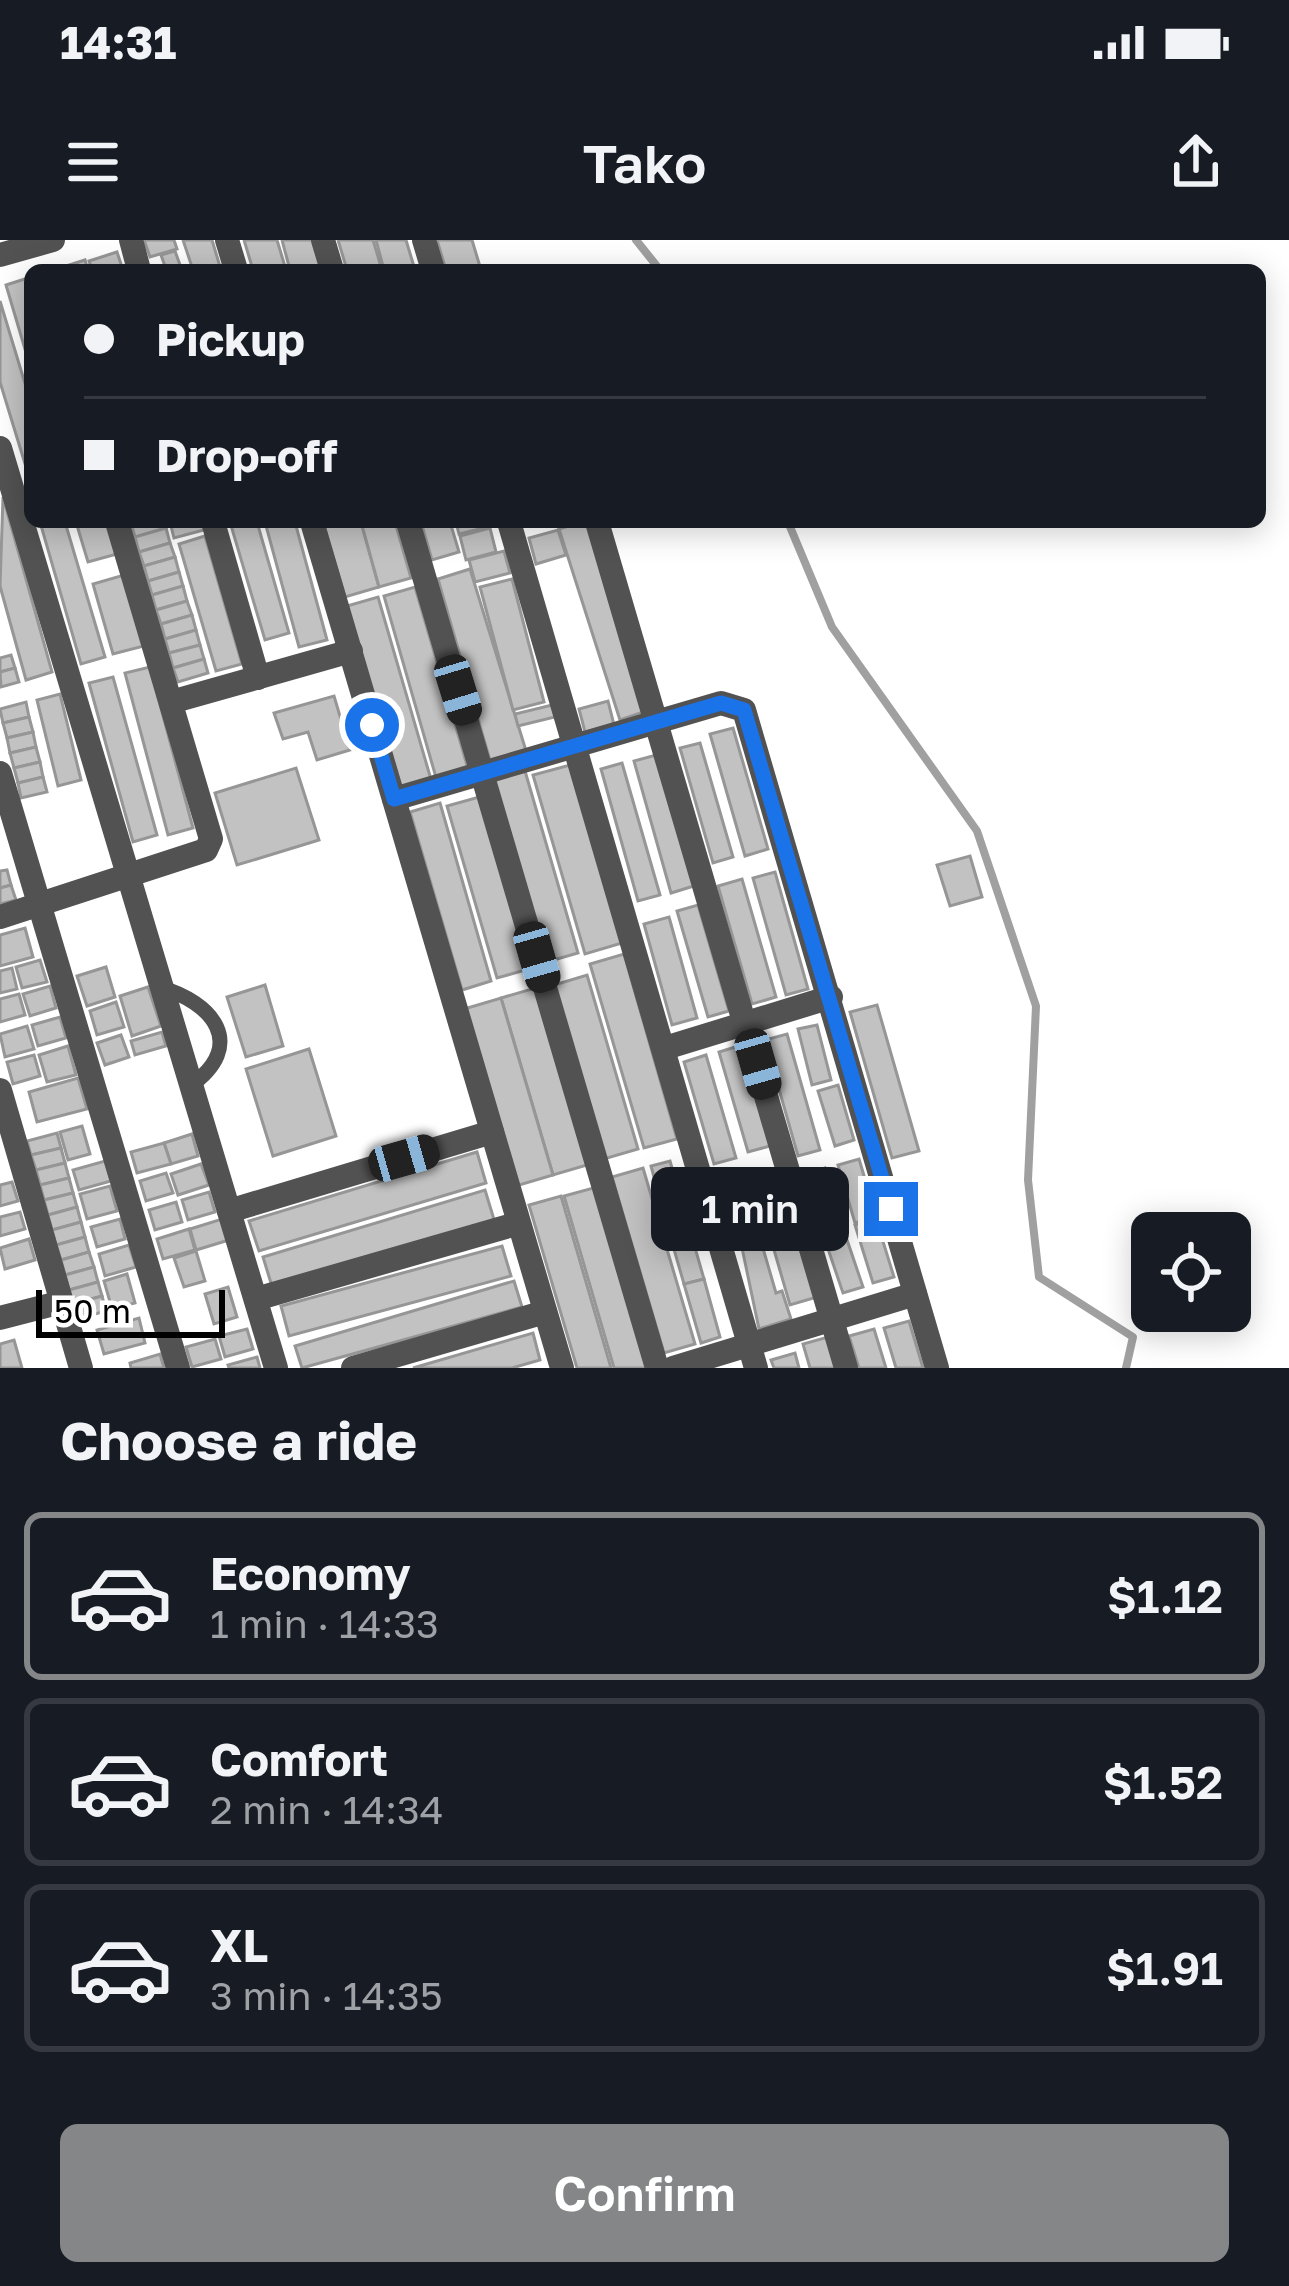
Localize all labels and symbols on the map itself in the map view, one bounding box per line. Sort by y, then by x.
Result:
car [430,650,486,730]
route start [345,698,399,752]
car [510,917,564,997]
car [731,1024,785,1104]
car [364,1131,444,1185]
callout: 1 min [651,1167,849,1251]
route end [864,1182,918,1236]
scale bar [36,1284,225,1337]

